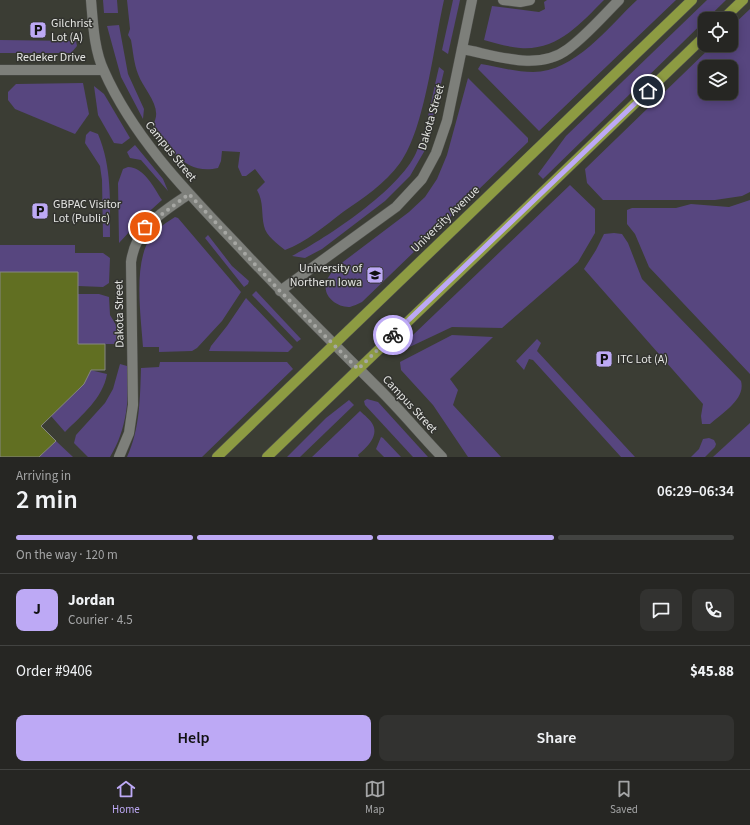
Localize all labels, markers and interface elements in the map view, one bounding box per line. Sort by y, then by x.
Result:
map controls [698,12,738,100]
button: locate [698,12,738,52]
place label: Gilchrist Lot (A) [51,15,92,46]
parking icon: Gilchrist Lot (A) [28,20,48,40]
street label: Redeker Drive [16,49,86,66]
button: layers [698,60,738,100]
pin [631,74,665,108]
icon: home [637,80,659,102]
street label: Dakota Street [414,82,449,152]
street label: Campus Street [141,117,200,185]
street label: University Avenue [407,182,484,257]
place label: GBPAC Visitor Lot (Public) [53,196,122,227]
parking icon: GBPAC Visitor Lot (Public) [30,201,50,221]
pin [128,210,162,244]
icon: bag [134,216,156,238]
place label: University of Northern Iowa [290,260,362,291]
school or university icon: University of Northern Iowa [365,265,385,285]
street label: Dakota Street [110,280,129,348]
courier [373,315,413,355]
icon: bike [382,324,404,346]
parking icon: ITC Lot (A) [594,349,614,369]
place label: ITC Lot (A) [617,351,668,368]
street label: Campus Street [378,372,441,437]
text: Arriving in [16,467,71,485]
text: 2 min [16,481,78,518]
text: 06:29–06:34 [657,481,734,502]
text: On the way · 120 m [16,546,118,564]
button: chat [640,589,682,631]
button: phone [692,589,734,631]
text: Jordan [68,590,115,611]
text: J [33,599,41,620]
text: Courier · 4.5 [68,611,133,629]
text: Order #9406 [16,661,92,682]
text: $45.88 [690,661,734,682]
button: Help [16,715,371,761]
button: Share [379,715,734,761]
tab: Home [112,778,140,817]
tab: Map [364,778,386,817]
tab: Saved [610,778,638,817]

